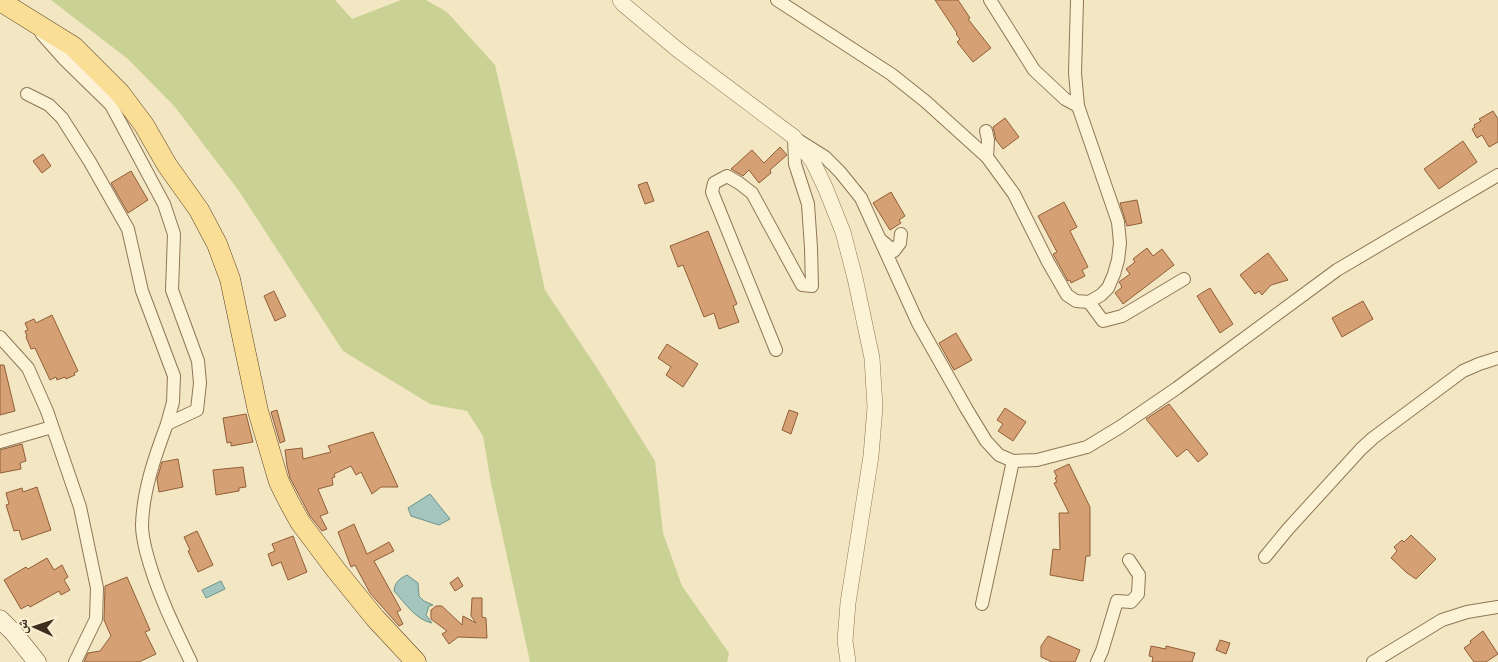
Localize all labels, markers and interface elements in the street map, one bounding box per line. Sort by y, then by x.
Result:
north arrow [10,602,60,652]
text: ش [13,618,31,634]

